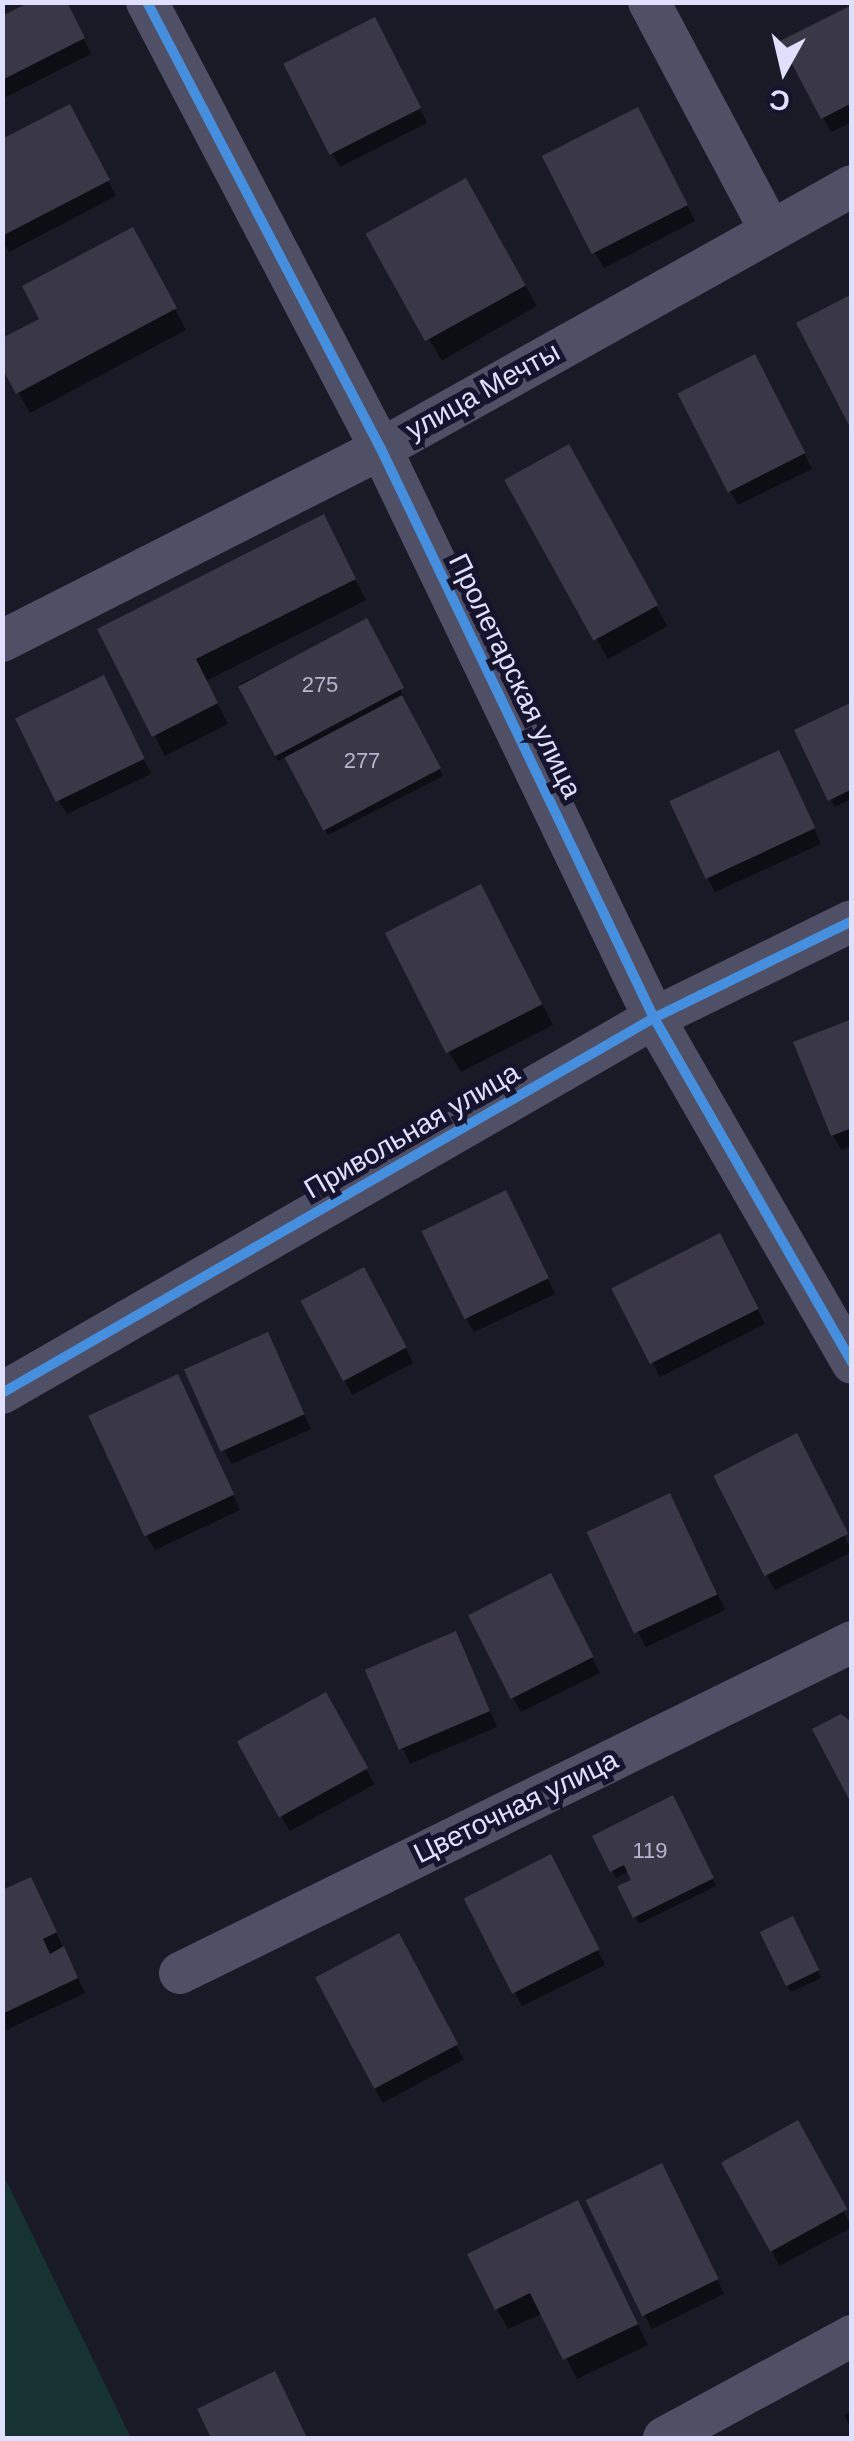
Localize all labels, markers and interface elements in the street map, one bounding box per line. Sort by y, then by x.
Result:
north arrow [734,20,834,120]
text: С [768,83,792,117]
street label: улица Мечты [400,335,566,447]
street label: Пролетарская улица [441,548,589,804]
house number: 275 [302,672,338,698]
house number: 277 [344,748,380,774]
street label: Привольная улица [298,1056,526,1206]
street label: Цветочная улица [408,1743,624,1871]
house number: 119 [632,1838,668,1864]

